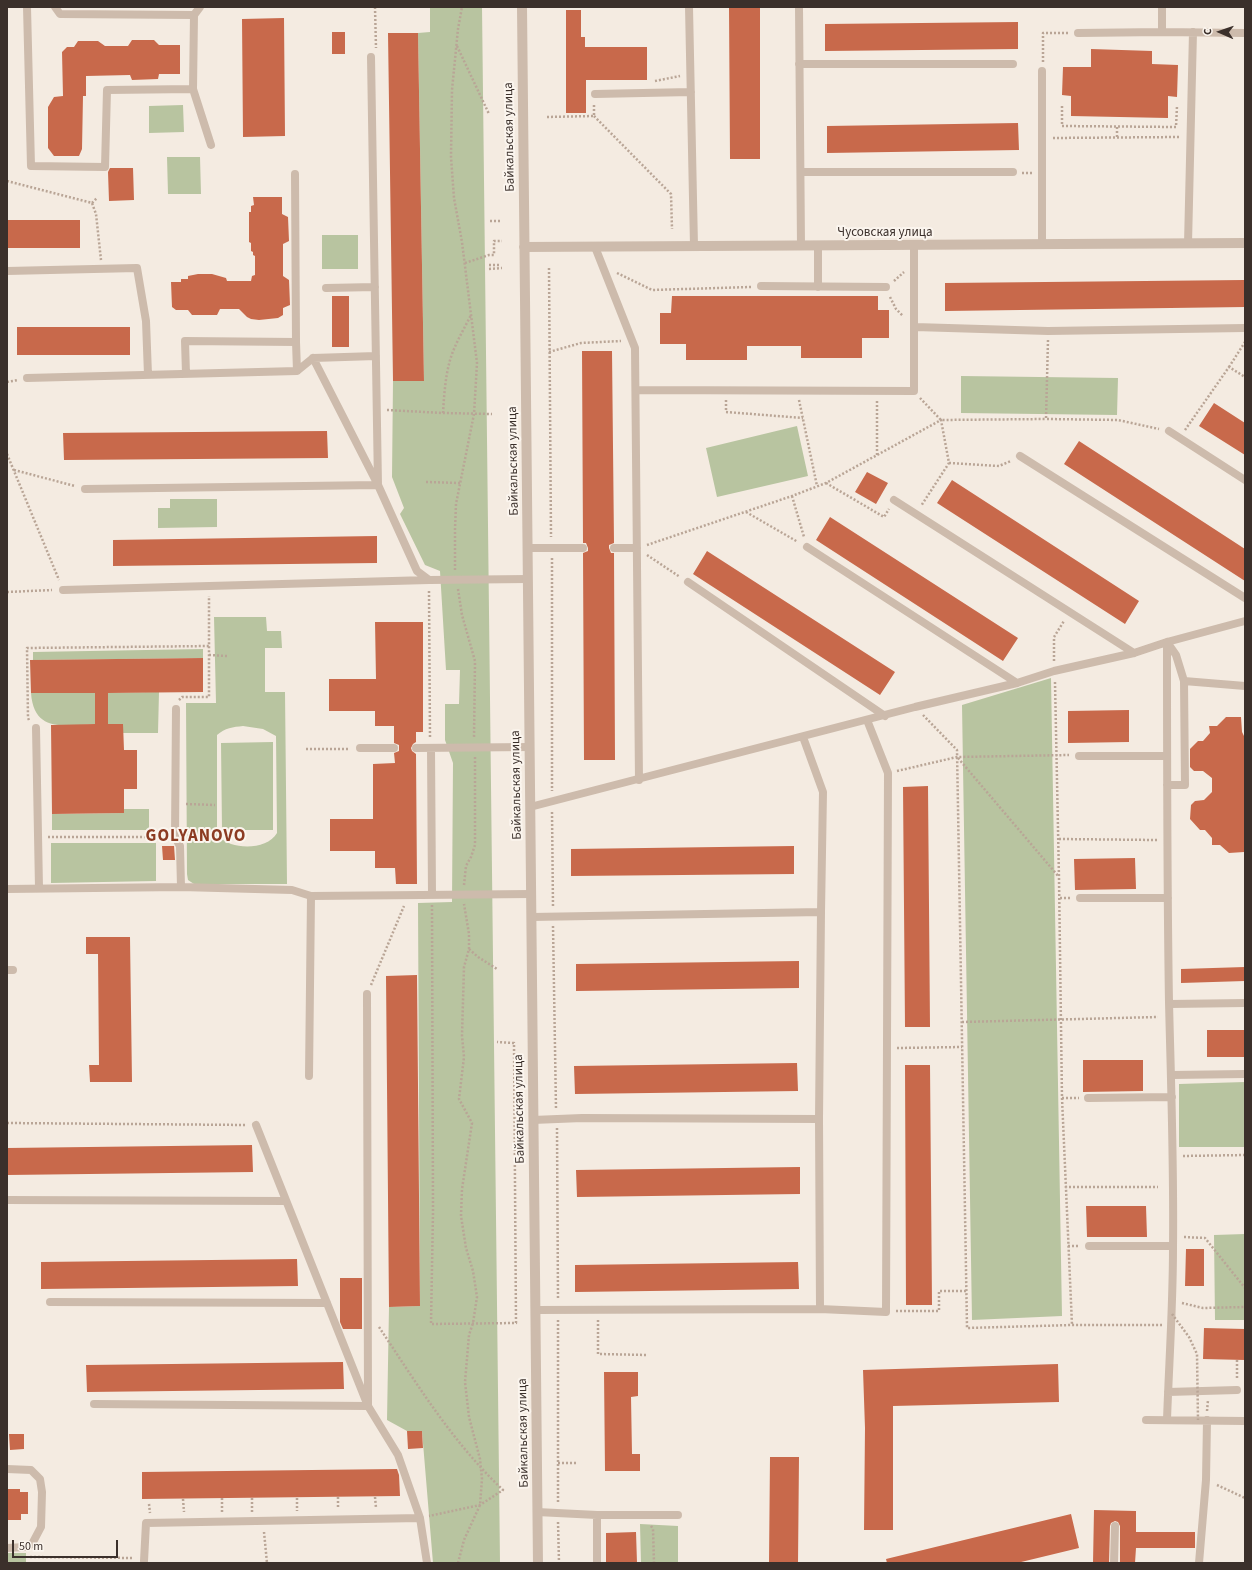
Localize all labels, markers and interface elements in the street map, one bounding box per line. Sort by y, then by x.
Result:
north arrow [1200,12,1240,52]
text: С [1200,28,1215,35]
street label: Байкальская улица [501,82,519,192]
street label: Чусовская улица [837,225,933,241]
street label: Байкальская улица [505,406,523,516]
street label: Байкальская улица [508,730,526,840]
district label: GOLYANOVO [146,827,246,847]
street label: Байкальская улица [511,1054,529,1164]
street label: Байкальская улица [515,1378,533,1488]
scale bar [14,1532,120,1558]
text: 50 m [19,1538,43,1555]

